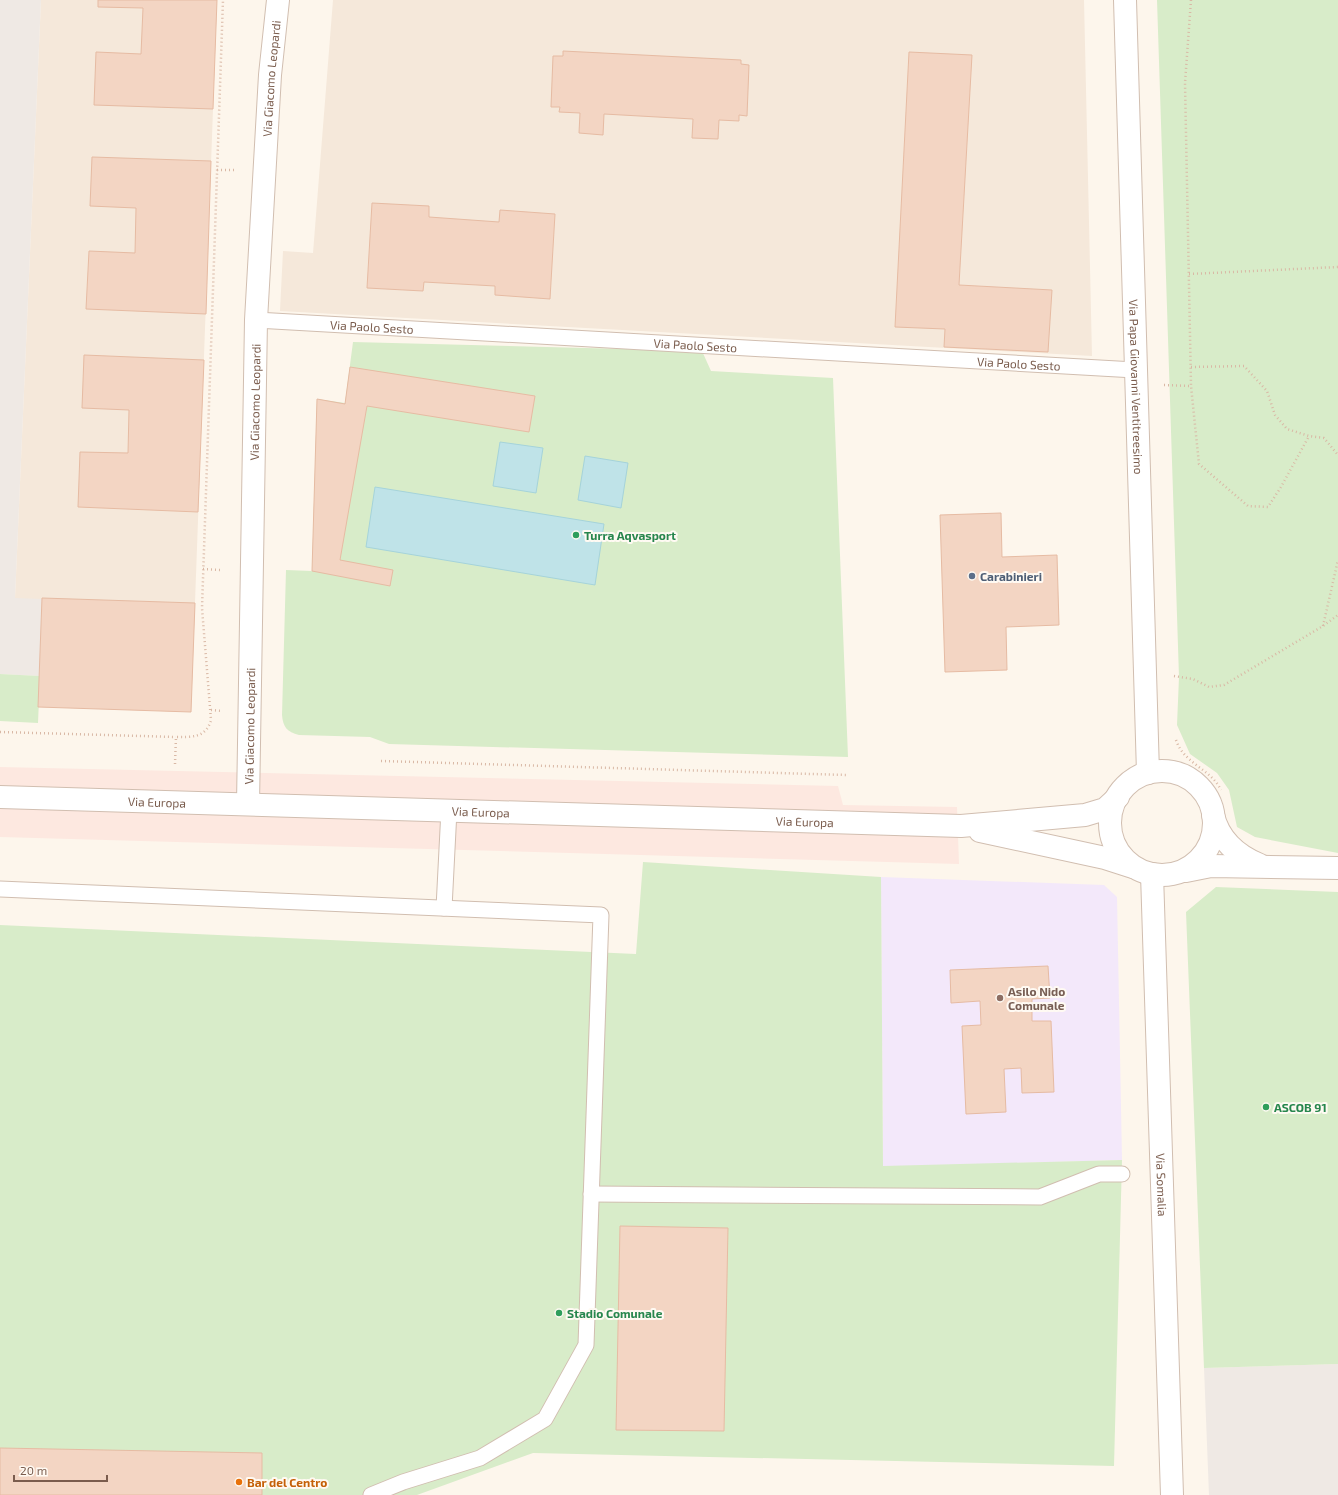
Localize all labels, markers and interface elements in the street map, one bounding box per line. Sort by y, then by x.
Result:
street label: Via Giacomo Leopardi [259,20,283,137]
street label: Via Papa Giovanni Ventitreesimo [1127,299,1146,475]
street label: Via Paolo Sesto [330,317,414,336]
street label: Via Paolo Sesto [653,336,738,354]
street label: Via Giacomo Leopardi [247,343,263,461]
street label: Via Paolo Sesto [977,354,1061,373]
place label: Turra Aqvasport [584,528,676,542]
marker: Turra Aqvasport [571,530,581,540]
place label: Carabinieri [980,569,1042,583]
marker: Carabinieri [967,571,977,581]
street label: Via Giacomo Leopardi [241,667,257,785]
street label: Via Europa [128,794,186,810]
street label: Via Europa [451,804,510,819]
street label: Via Europa [775,813,834,829]
place label: Asilo Nido Comunale [1008,984,1065,1012]
marker: Asilo Nido Comunale [995,993,1005,1003]
place label: ASCOB 91 [1274,1100,1327,1114]
marker: ASCOB 91 [1261,1102,1271,1112]
street label: Via Somalia [1154,1153,1170,1217]
place label: Stadio Comunale [567,1306,663,1320]
marker: Stadio Comunale [554,1308,564,1318]
scale bar [14,1457,107,1483]
text: 20 m [20,1463,47,1477]
place label: Bar del Centro [247,1475,327,1489]
marker: Bar del Centro [234,1477,244,1487]

